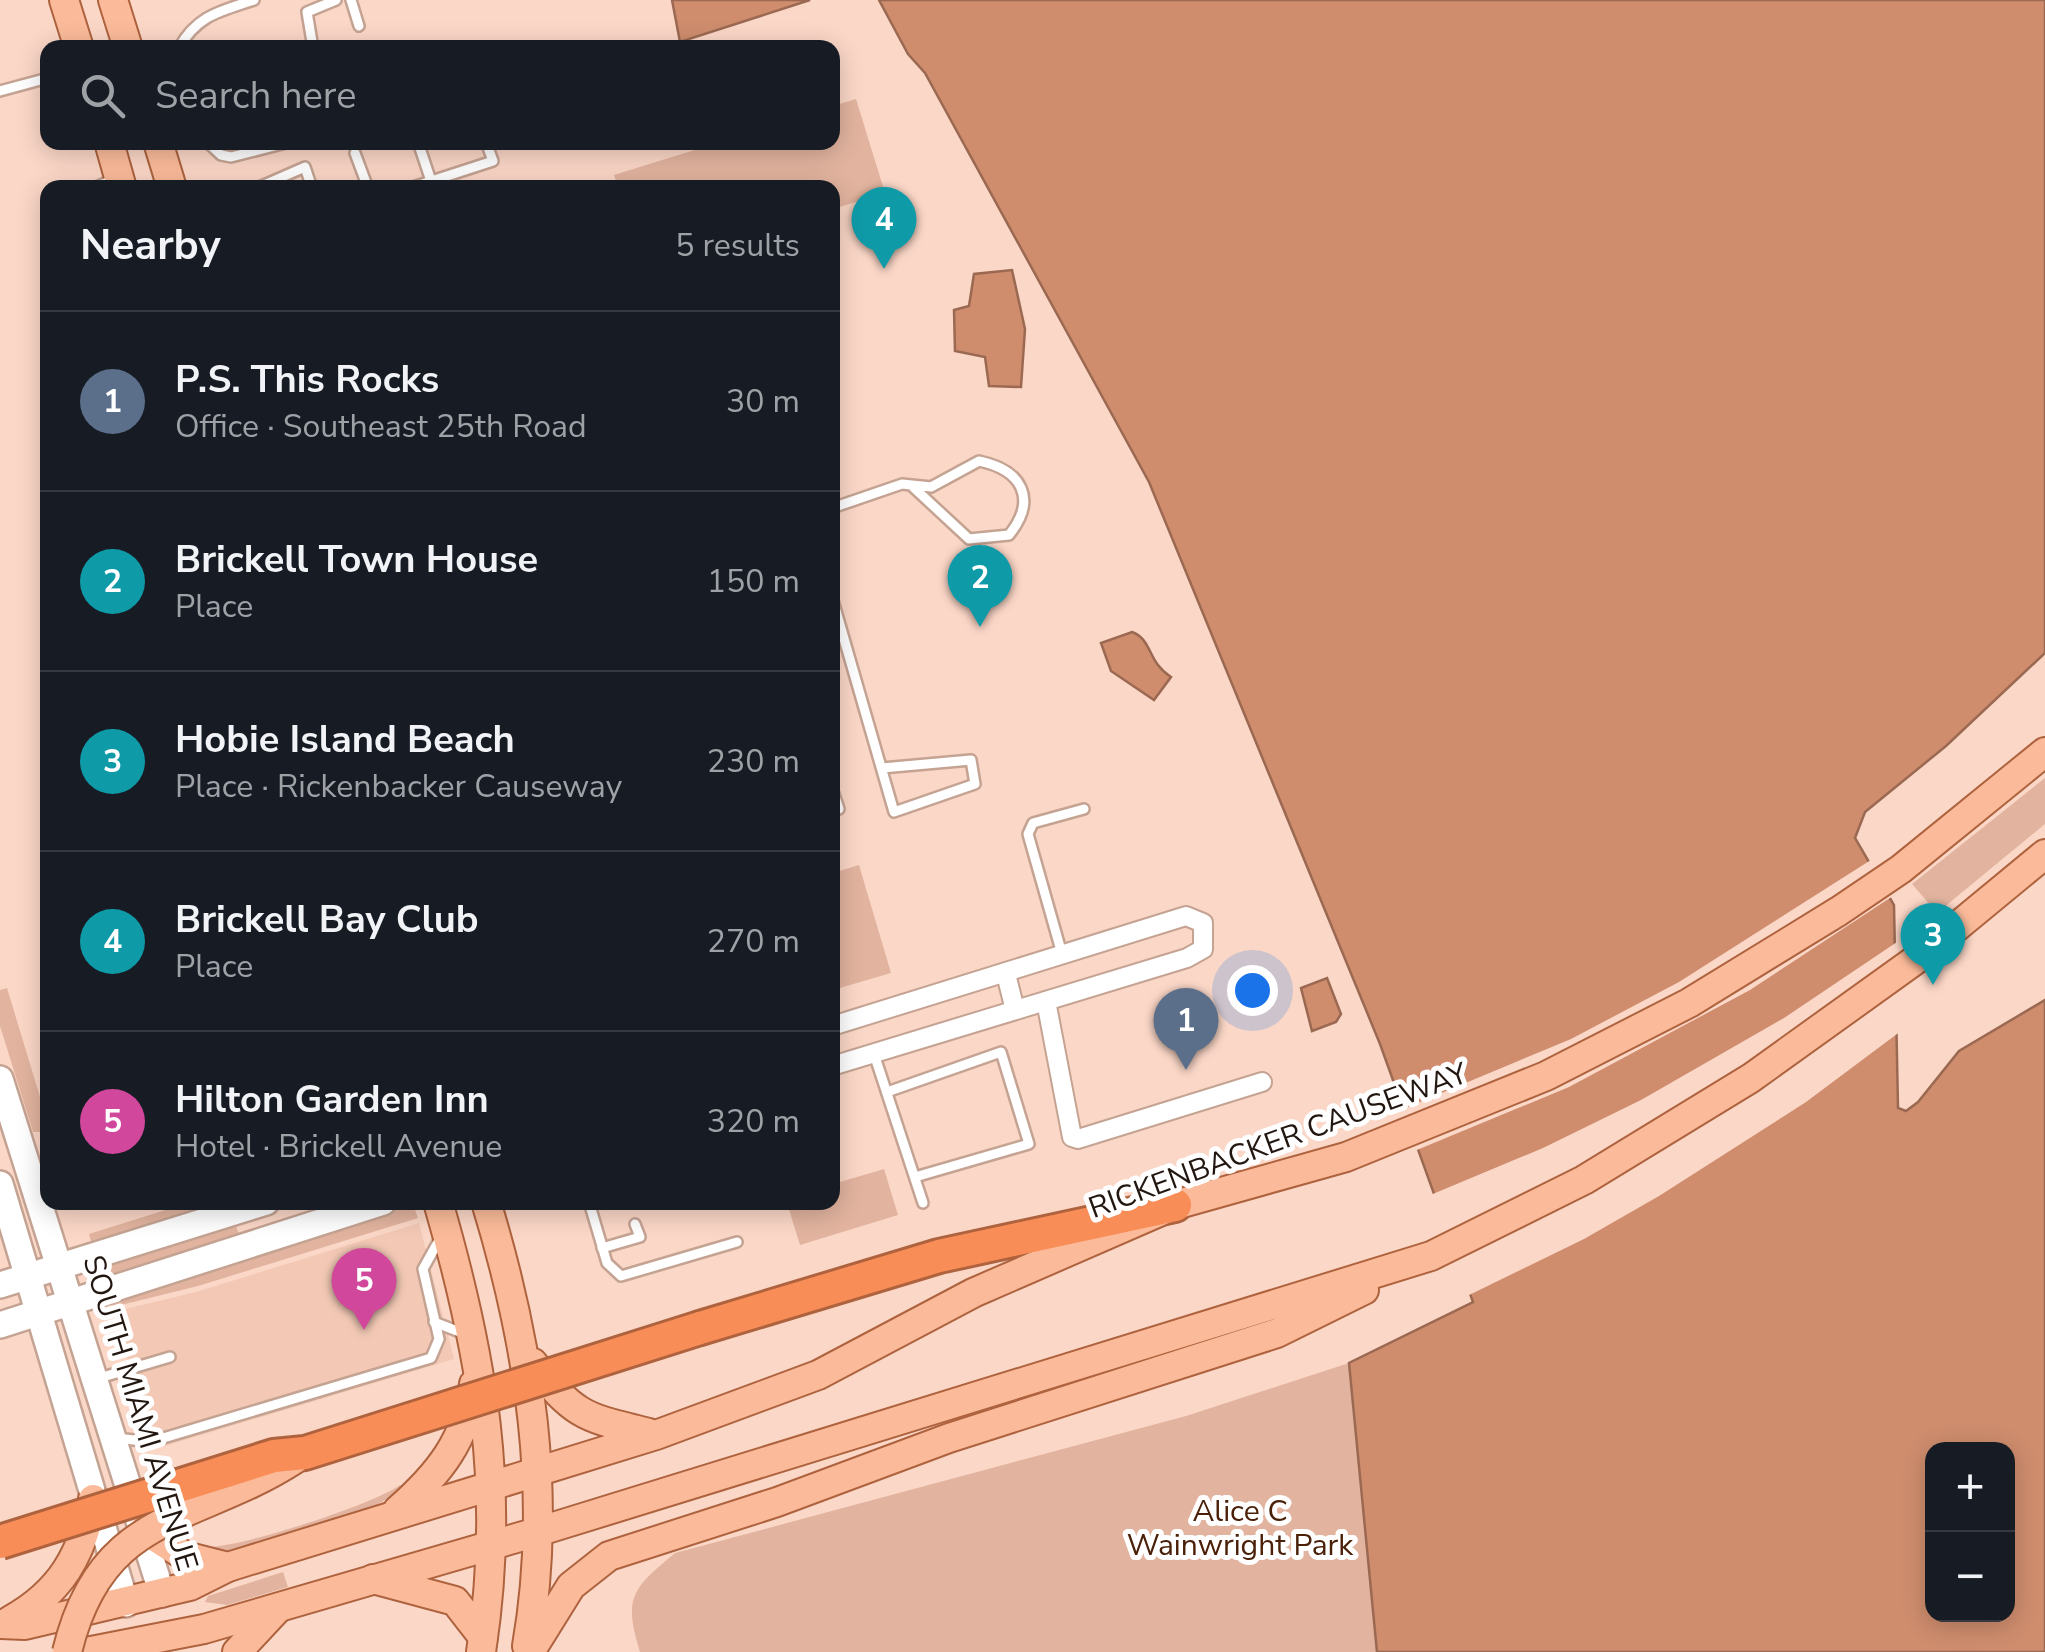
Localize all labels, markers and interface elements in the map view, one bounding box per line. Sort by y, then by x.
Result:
search box [40,40,840,150]
icon: search [75,68,130,123]
text: Search here [155,70,356,121]
pin: 4 [852,186,916,269]
text: Nearby [80,217,221,274]
text: 5 results [675,224,800,267]
text: P.S. This Rocks [175,354,439,405]
text: 1 [103,380,122,423]
text: 30 m [726,380,800,423]
text: Office · Southeast 25th Road [175,405,587,448]
text: Brickell Town House [175,534,538,585]
pin: 2 [948,544,1012,627]
text: 2 [103,560,122,603]
text: 150 m [707,560,800,603]
text: Place [175,585,253,628]
text: Hobie Island Beach [175,714,515,765]
text: 3 [103,740,122,783]
text: 230 m [707,740,800,783]
text: Place · Rickenbacker Causeway [175,765,622,808]
text: Brickell Bay Club [175,894,478,945]
pin: 3 [1900,902,1966,985]
text: 4 [103,920,122,963]
text: 270 m [707,920,800,963]
text: Place [175,945,253,988]
your location [1227,965,1278,1016]
pin: 1 [1154,988,1218,1070]
street label: RICKENBACKER CAUSEWAY [1083,1053,1474,1229]
text: Hilton Garden Inn [175,1074,489,1125]
text: 5 [103,1100,122,1143]
text: 320 m [707,1100,800,1143]
text: Hotel · Brickell Avenue [175,1125,502,1168]
pin: 5 [332,1248,396,1330]
street label: SOUTH MIAMI AVENUE [72,1250,208,1576]
map controls [1925,1442,2015,1622]
button: + [1925,1442,2015,1532]
park label: Alice C Wainwright Park [1127,1491,1354,1566]
button: − [1925,1532,2015,1622]

